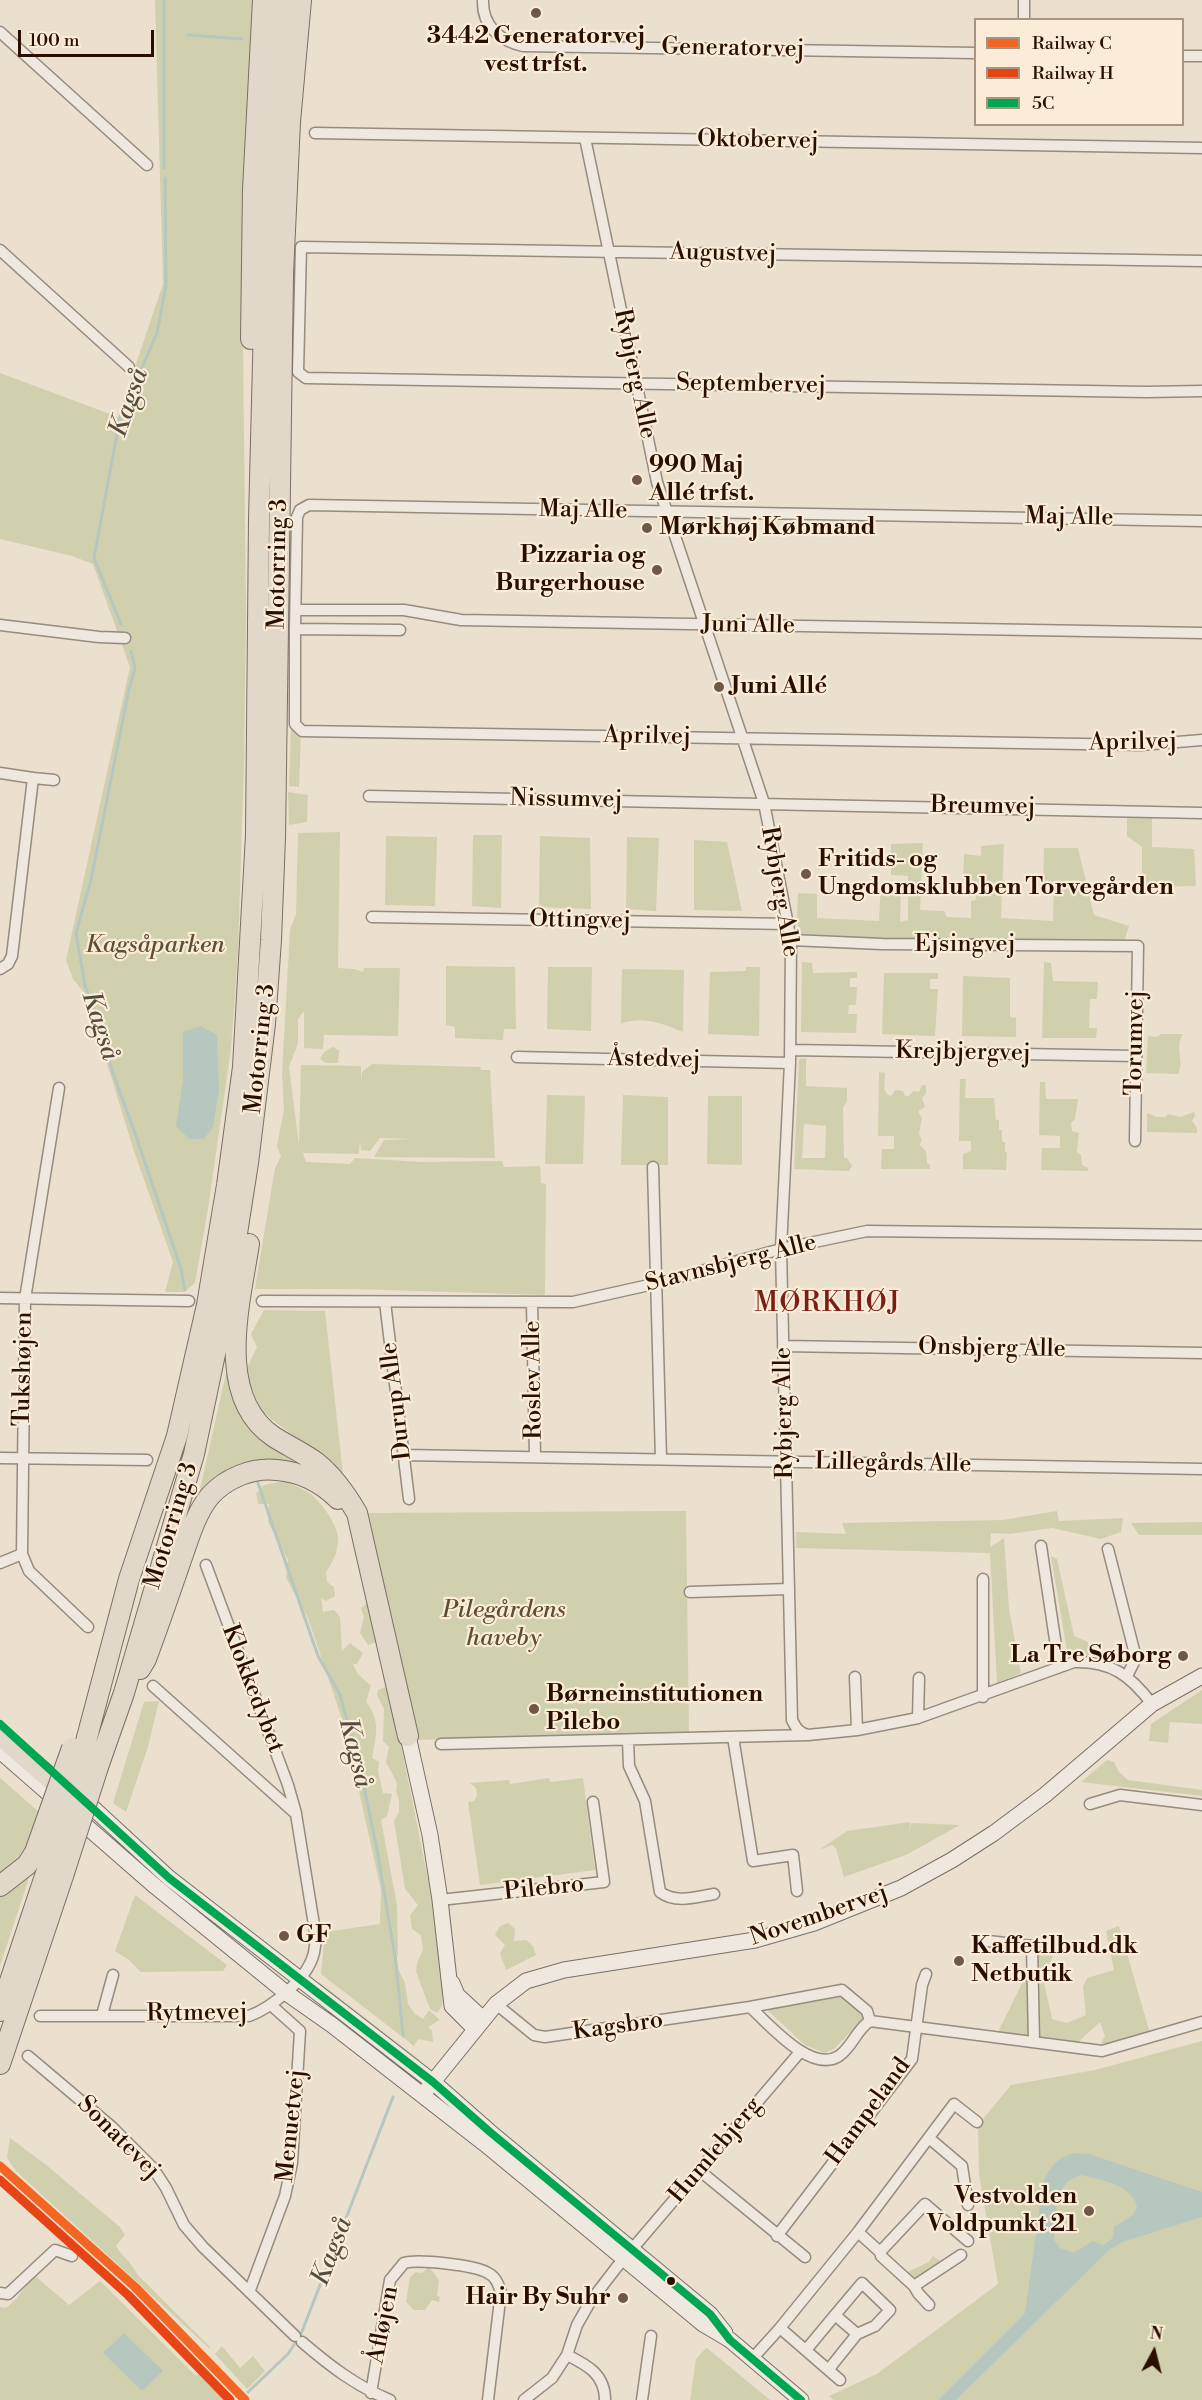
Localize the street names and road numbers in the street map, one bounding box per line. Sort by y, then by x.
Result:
street label: Generatorvej [661,33,805,65]
street label: Oktobervej [697,126,819,156]
street label: Augustvej [669,239,777,269]
street label: Rybjerg Alle [606,306,662,442]
street label: Septembervej [676,369,826,401]
street label: Maj Alle [538,496,628,526]
street label: Motorring 3 [263,498,295,630]
street label: Maj Alle [1024,503,1114,533]
street label: Juni Alle [701,611,795,641]
street label: Aprilvej [603,722,691,752]
street label: Aprilvej [1089,728,1177,758]
street label: Nissumvej [509,785,623,815]
street label: Breumvej [930,792,1036,822]
street label: Rybjerg Alle [753,824,805,960]
street label: Ottingvej [529,906,631,936]
street label: Ejsingvej [914,931,1016,959]
street label: Motorring 3 [240,982,282,1116]
street label: Torumvej [1121,990,1151,1096]
street label: Krejbjergvej [895,1037,1031,1069]
street label: Åstedvej [607,1045,701,1075]
street label: Stavnsbjerg Alle [642,1229,820,1299]
street label: Tukshøjen [9,1311,39,1427]
street label: Roslev Alle [519,1320,549,1440]
street label: Onsbjerg Alle [918,1333,1066,1365]
street label: Durup Alle [375,1340,419,1462]
street label: Rybjerg Alle [769,1347,801,1479]
street label: Lillegårds Alle [814,1448,972,1480]
street label: Motorring 3 [139,1459,205,1593]
street label: Klokkedybet [214,1621,290,1757]
street label: Pilebro [502,1870,586,1908]
street label: Novembervej [746,1879,892,1953]
street label: Rytmevej [146,1999,248,2029]
street label: Kagsbro [571,2006,665,2048]
street label: Hampeland [820,2053,918,2171]
street label: Menuetvej [272,2068,312,2184]
street label: Sonatevej [70,2090,166,2186]
street label: Humlebjerg [663,2092,769,2210]
street label: Åfløjen [362,2284,406,2366]

